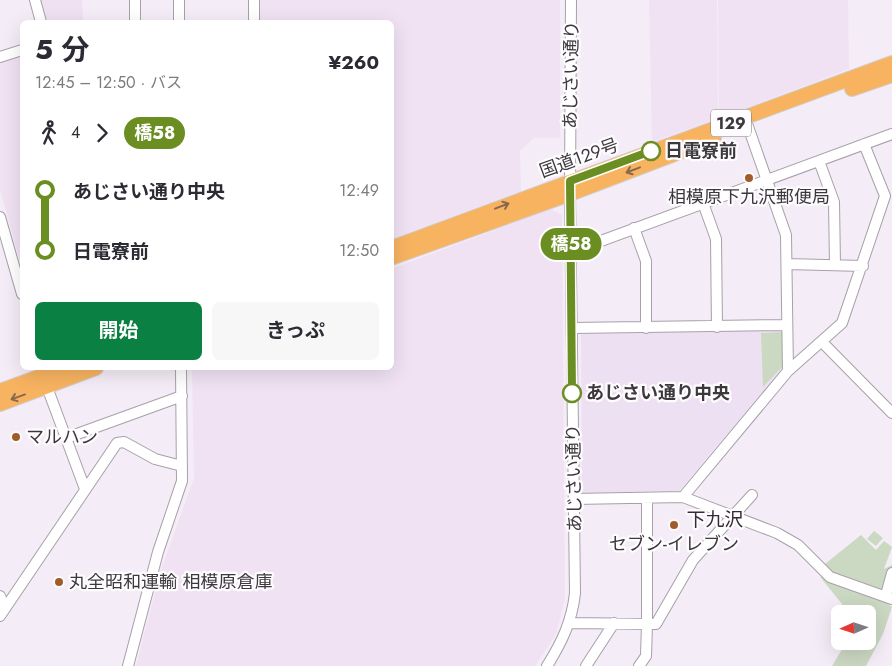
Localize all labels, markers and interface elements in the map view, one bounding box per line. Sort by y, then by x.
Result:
street label: あじさい通り [557,21,585,129]
text: 5 分 [35,29,89,70]
text: ¥260 [329,49,379,76]
text: 12:45 – 12:50 · バス [35,71,182,94]
road number: 129 [711,110,751,136]
icon: walk [35,119,63,147]
icon: forward [88,119,116,147]
text: 橋58 [134,120,175,146]
text: 4 [71,121,80,144]
street label: 国道129号 [536,132,622,184]
place label: 日電寮前 [665,138,737,164]
marker: 日電寮前 [641,141,661,161]
one-way arrow [625,166,640,175]
marker: 相模原下九沢郵便局 [743,172,755,184]
text: あじさい通り中央 [73,178,225,205]
text: 12:49 [339,179,379,202]
place label: 相模原下九沢郵便局 [668,184,830,210]
one-way arrow [494,201,510,210]
line badge: 橋58 [542,228,600,260]
text: 橋58 [551,231,591,257]
text: 日電寮前 [73,238,149,265]
text: 12:50 [339,239,379,262]
button: 開始 [35,302,202,360]
button: きっぷ [212,302,379,360]
place label: あじさい通り中央 [586,380,730,406]
marker: あじさい通り中央 [562,383,582,403]
one-way arrow [11,393,26,402]
place label: マルハン [26,424,98,450]
street label: あじさい通り [560,424,588,532]
marker: マルハン [10,431,22,443]
district label: 下九沢 [686,506,744,533]
marker: セブン-イレブン [668,519,680,531]
place label: セブン-イレブン [609,531,739,557]
place label: 丸全昭和運輸 相模原倉庫 [69,569,272,595]
marker: 丸全昭和運輸 相模原倉庫 [53,576,65,588]
north arrow [831,605,876,650]
map controls [831,605,876,650]

